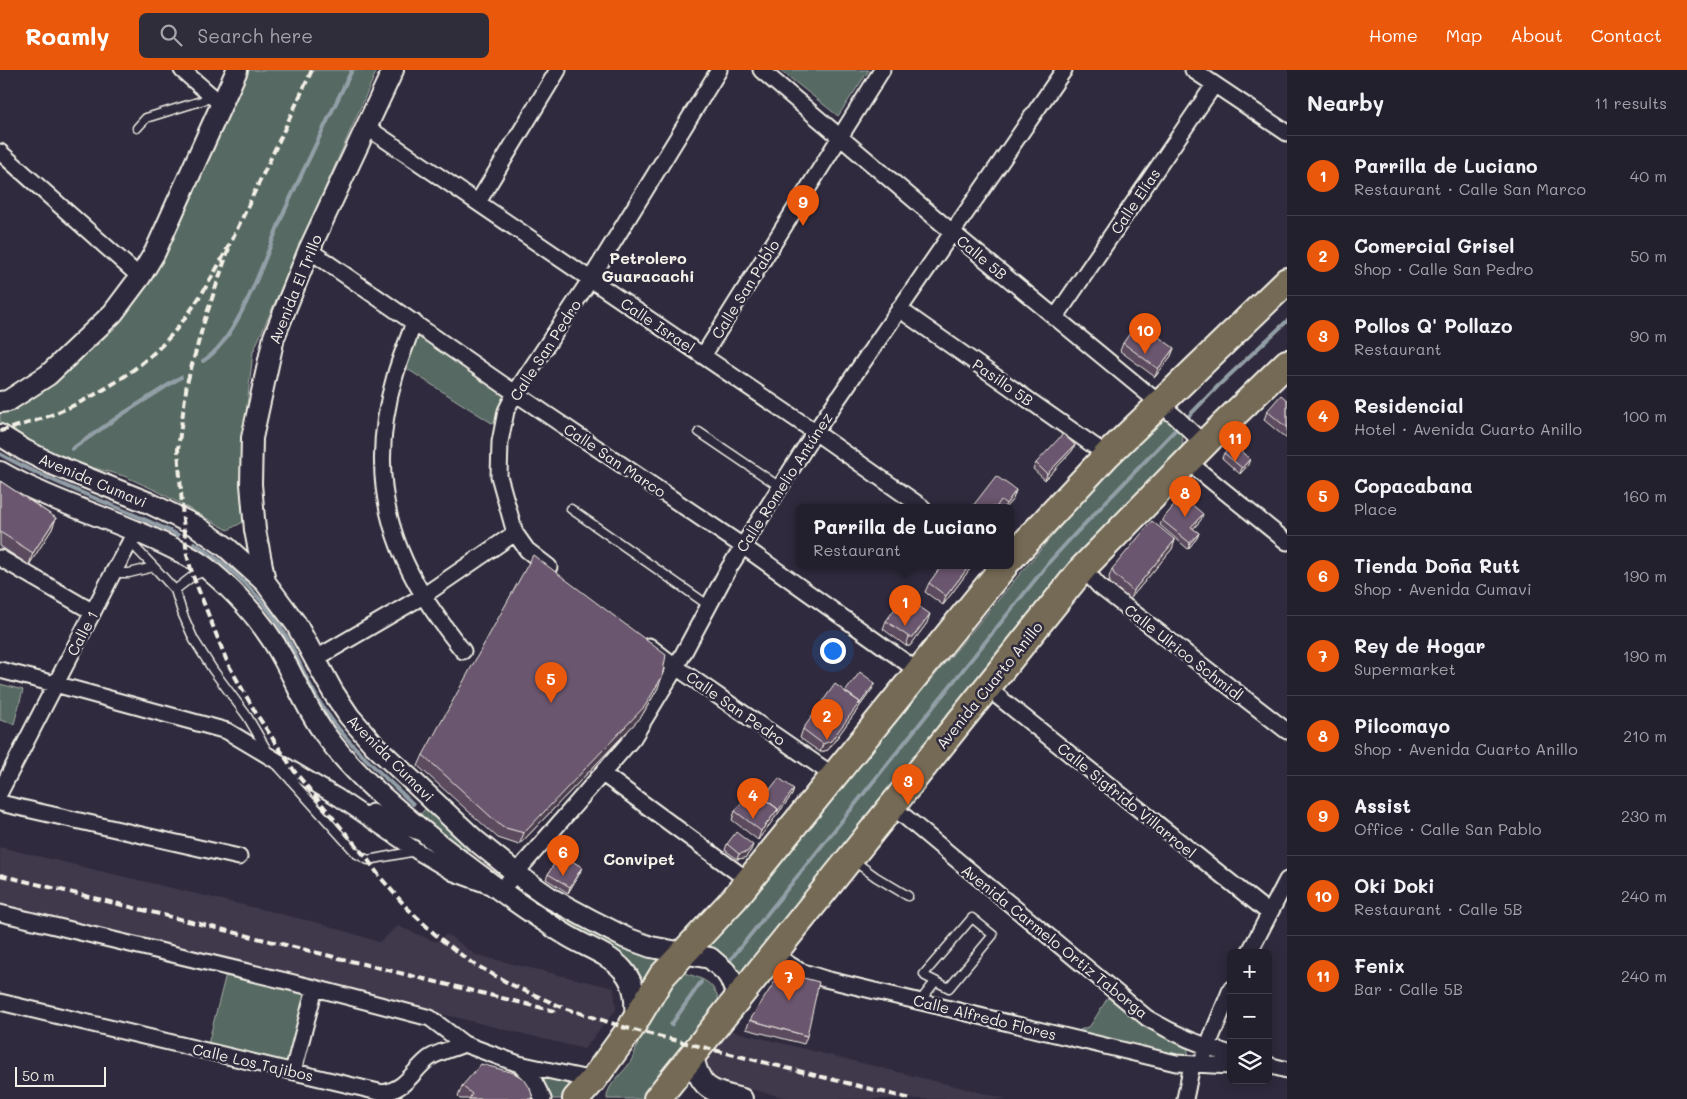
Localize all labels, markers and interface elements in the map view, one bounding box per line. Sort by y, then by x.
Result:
search box [139,13,489,58]
text: Roamly [25,20,109,51]
icon: search [157,21,185,49]
text: Search here [197,23,313,48]
text: Home [1369,23,1418,47]
text: Map [1446,23,1482,47]
text: About [1510,23,1563,47]
text: Contact [1591,23,1662,47]
text: Nearby [1307,89,1384,116]
text: 11 results [1594,92,1667,113]
text: Parrilla de Luciano [1354,153,1538,178]
street label: Calle Elías [1106,164,1164,238]
text: 1 [1319,165,1327,186]
text: 40 m [1630,165,1667,186]
text: Restaurant · Calle San Marco [1354,178,1586,199]
pin: 9 [787,185,819,226]
street label: Calle 5B [953,230,1011,284]
street label: Avenida El Trillo [264,231,326,347]
text: Comercial Grisel [1354,233,1514,258]
street label: Calle San Pablo [707,236,784,342]
text: 2 [1319,245,1327,266]
text: 50 m [1630,245,1667,266]
district label: Petrolero Guaracachi [601,247,695,286]
text: Shop · Calle San Pedro [1354,258,1533,279]
street label: Calle Israel [617,293,699,357]
street label: Calle San Pedro [505,295,585,404]
pin: 10 [1129,313,1161,354]
text: Pollos Q' Pollazo [1354,313,1513,338]
text: 3 [1318,325,1328,346]
text: 90 m [1630,325,1667,346]
text: Restaurant [1354,338,1442,359]
street label: Pasillo 5B [969,354,1037,410]
text: Residencial [1354,393,1463,418]
text: 4 [1318,405,1328,426]
text: 100 m [1622,405,1667,426]
street label: Calle Romelio Antúnez [731,408,837,556]
street label: Calle San Marco [560,418,670,502]
text: Hotel · Avenida Cuarto Anillo [1354,418,1582,439]
pin: 11 [1219,421,1251,462]
street label: Avenida Cumavi [36,448,150,512]
text: Copacabana [1354,473,1473,498]
pin: 8 [1169,476,1201,517]
text: 5 [1318,485,1328,506]
text: 160 m [1622,485,1667,506]
text: Place [1354,498,1397,519]
popup [796,504,1014,569]
text: Parrilla de Luciano [813,514,997,539]
text: Restaurant [813,539,901,560]
text: Tienda Doña Rutt [1354,553,1520,578]
text: 6 [1318,565,1328,586]
text: 190 m [1623,565,1667,586]
text: Shop · Avenida Cumavi [1354,578,1532,599]
pin: 1 [889,585,921,626]
street label: Calle Ulrico Schmidl [1120,599,1248,705]
street label: Calle 1 [62,607,102,659]
street label: Avenida Cuarto Anillo [931,617,1047,753]
text: Rey de Hogar [1354,633,1486,658]
your location [820,638,846,664]
text: 7 [1319,645,1327,666]
text: 190 m [1623,645,1667,666]
text: Supermarket [1354,658,1456,679]
pin: 5 [535,662,567,703]
street label: Calle San Pedro [682,666,790,750]
pin: 2 [811,699,843,740]
street label: Avenida Cumavi [343,710,439,806]
text: Pilcomayo [1354,713,1450,738]
text: 8 [1318,725,1328,746]
text: 210 m [1623,725,1667,746]
street label: Calle Sigfrido Villarroel [1054,738,1200,862]
text: Shop · Avenida Cuarto Anillo [1354,738,1578,759]
pin: 3 [892,764,924,805]
pin: 4 [737,778,769,819]
text: Assist [1354,793,1411,818]
text: 9 [1318,805,1328,826]
text: 230 m [1621,805,1667,826]
text: Office · Calle San Pablo [1354,818,1541,839]
pin: 6 [547,835,579,876]
district label: Convipet [603,848,675,869]
street label: Avenida Carmelo Ortiz Taborga [958,859,1152,1023]
text: Oki Doki [1354,873,1435,898]
text: 10 [1314,885,1332,906]
text: 240 m [1621,885,1667,906]
text: Restaurant · Calle 5B [1354,898,1523,919]
map controls [1227,949,1272,1084]
button: + [1227,949,1272,994]
text: Fenix [1354,953,1405,978]
pin: 7 [773,960,805,1001]
text: 11 [1316,965,1330,986]
text: 240 m [1621,965,1667,986]
text: Bar · Calle 5B [1354,978,1463,999]
street label: Calle Alfredo Flores [911,990,1059,1044]
button: − [1227,994,1272,1039]
street label: Calle Los Tajibos [191,1038,315,1086]
button: layers [1227,1039,1272,1084]
scale bar [15,1064,106,1087]
text: 50 m [22,1066,54,1085]

